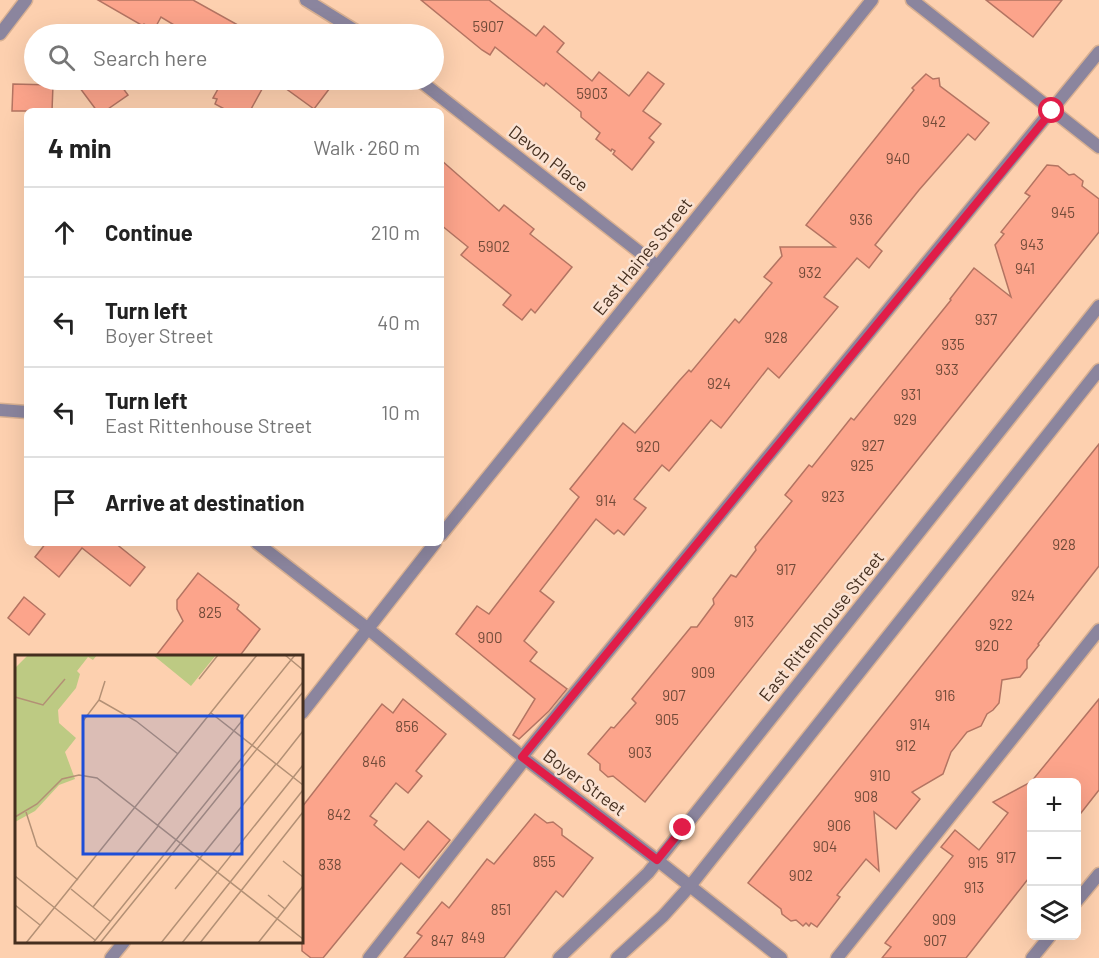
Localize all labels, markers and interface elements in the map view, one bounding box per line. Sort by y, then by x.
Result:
house number: 5907 [472,17,504,35]
search box [24,24,444,90]
icon: search [45,41,78,74]
text: Search here [93,44,207,70]
house number: 5903 [576,84,608,102]
route start [1038,97,1064,123]
house number: 942 [922,112,946,130]
street label: Devon Place [505,120,593,196]
text: 4 min [48,132,112,163]
text: Walk · 260 m [313,135,420,159]
house number: 940 [886,149,910,167]
street label: East Haines Street [588,193,696,319]
house number: 945 [1051,203,1075,221]
house number: 936 [849,210,873,228]
icon: ahead [48,216,81,249]
text: Continue [105,219,193,245]
text: 210 m [371,220,420,244]
house number: 943 [1020,235,1044,253]
house number: 5902 [478,237,510,255]
house number: 941 [1015,259,1035,277]
house number: 932 [798,263,822,281]
text: Turn left [105,297,188,323]
icon: left [48,306,81,339]
text: 40 m [377,310,420,334]
house number: 937 [975,310,997,328]
text: Boyer Street [105,323,213,347]
house number: 928 [764,328,788,346]
house number: 935 [941,335,965,353]
house number: 933 [935,360,959,378]
house number: 924 [707,374,731,392]
house number: 931 [901,385,921,403]
text: Turn left [105,387,188,413]
icon: left [48,396,81,429]
text: 10 m [381,400,420,424]
house number: 929 [893,410,917,428]
text: East Rittenhouse Street [105,413,312,437]
house number: 927 [862,436,884,454]
house number: 920 [636,437,660,455]
house number: 925 [850,456,874,474]
icon: arrive [48,486,81,519]
house number: 923 [821,487,845,505]
text: Arrive at destination [105,489,304,515]
house number: 914 [595,491,617,509]
house number: 928 [1052,535,1076,553]
street label: East Rittenhouse Street [754,547,888,705]
house number: 917 [776,560,796,578]
house number: 924 [1011,586,1035,604]
house number: 825 [198,603,222,621]
house number: 913 [734,612,754,630]
house number: 922 [989,615,1013,633]
house number: 900 [478,628,502,646]
house number: 920 [975,636,999,654]
inset map [15,655,303,943]
house number: 909 [691,663,715,681]
house number: 907 [662,686,686,704]
house number: 916 [935,686,955,704]
house number: 905 [655,710,679,728]
house number: 914 [909,715,931,733]
house number: 856 [395,717,419,735]
house number: 912 [896,736,916,754]
house number: 903 [628,743,652,761]
street label: Boyer Street [539,744,631,820]
house number: 846 [362,752,386,770]
house number: 910 [869,766,891,784]
map controls [1027,778,1081,940]
button: + [1027,778,1081,832]
house number: 908 [854,787,878,805]
house number: 842 [327,805,351,823]
route end [669,814,695,840]
house number: 906 [827,816,851,834]
button: − [1027,832,1081,886]
house number: 904 [813,837,837,855]
house number: 917 [996,848,1016,866]
house number: 855 [532,852,556,870]
house number: 915 [968,853,988,871]
house number: 838 [318,855,342,873]
house number: 902 [789,866,813,884]
house number: 913 [964,878,984,896]
button: layers [1027,886,1081,940]
house number: 851 [491,900,511,918]
house number: 909 [932,910,956,928]
house number: 849 [461,928,485,946]
house number: 847 [431,931,453,949]
house number: 907 [923,931,947,949]

